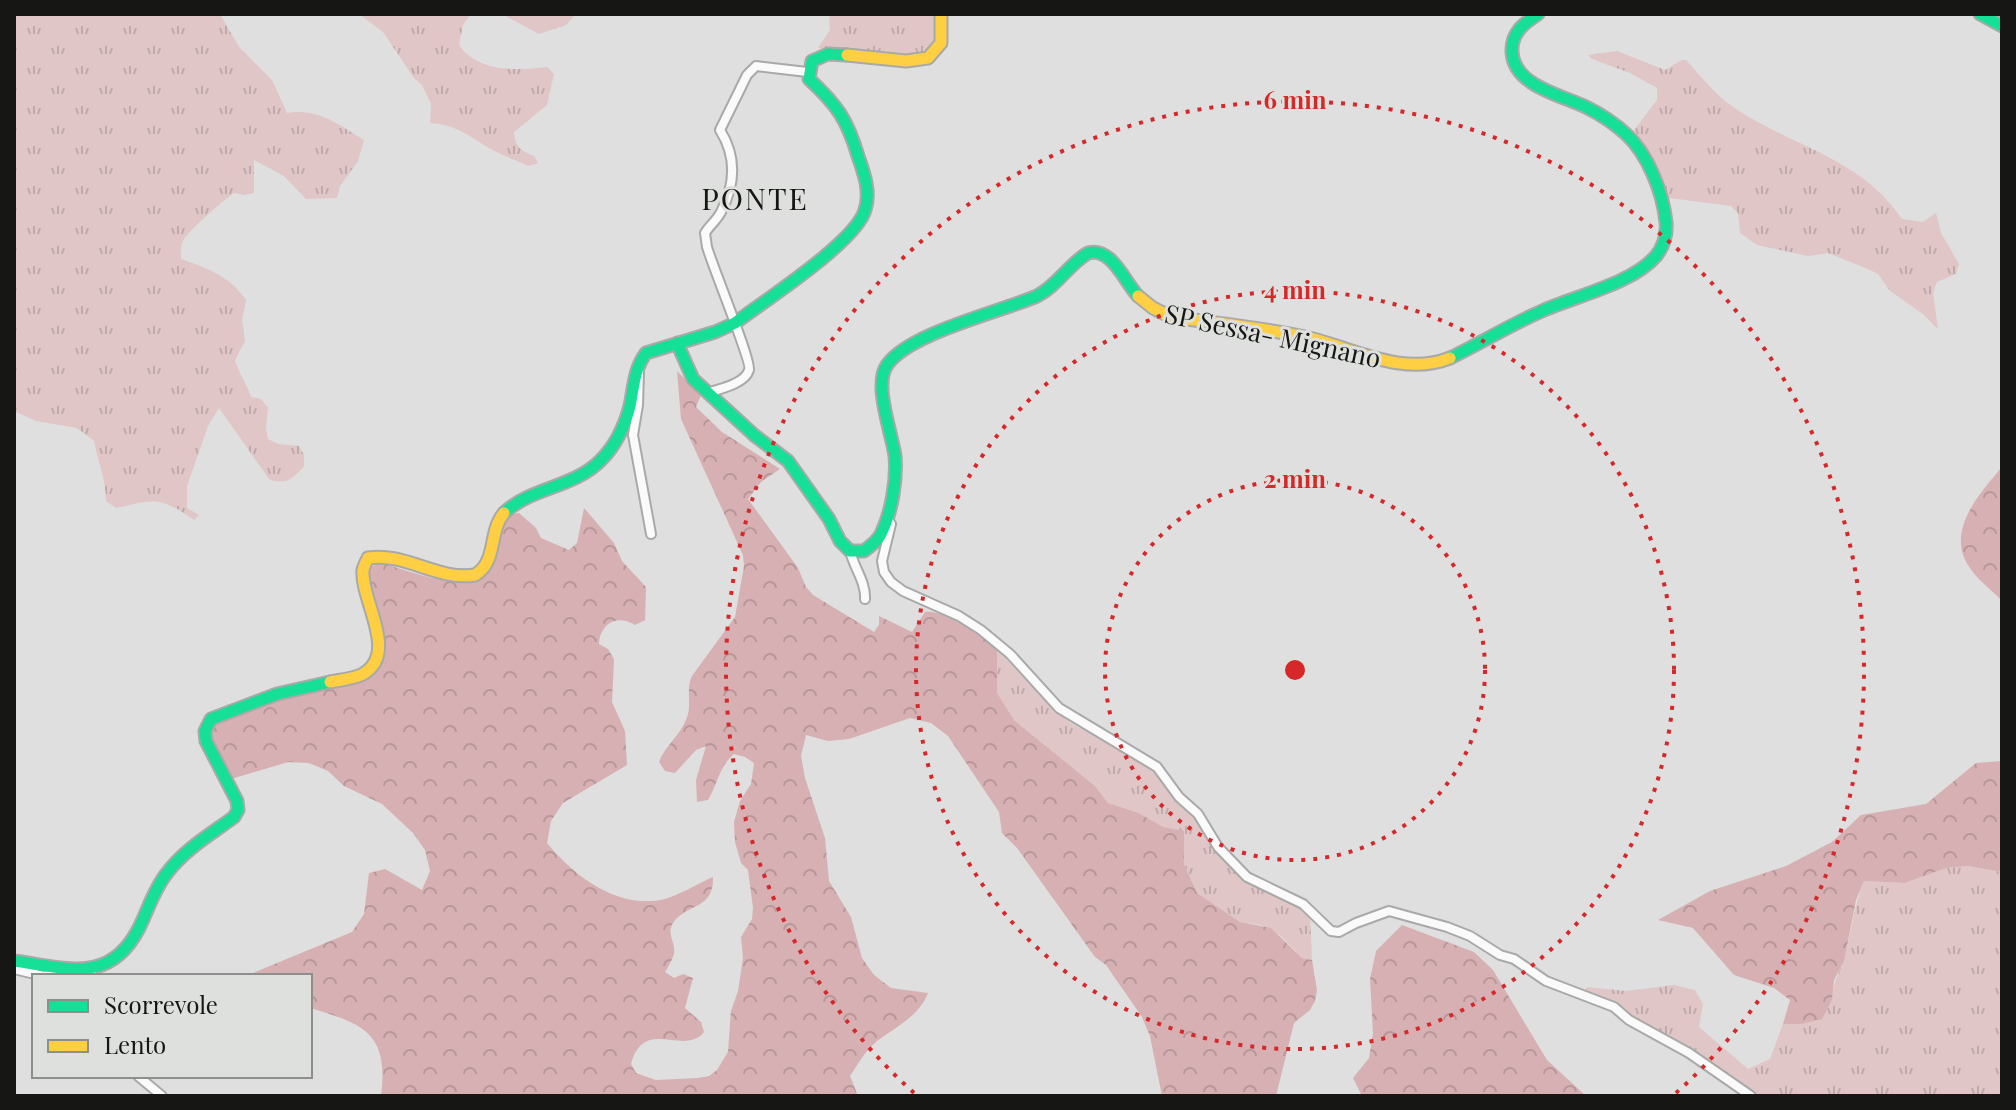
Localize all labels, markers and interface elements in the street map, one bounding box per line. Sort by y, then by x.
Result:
text: 6 min [1263,83,1327,115]
district label: PONTE [701,178,809,218]
text: 4 min [1264,273,1326,305]
street label: SP Sessa- Mignano [1162,295,1384,375]
text: 2 min [1264,462,1326,494]
centre of rings [1281,656,1309,684]
legend [32,974,312,1078]
text: Scorrevole [104,988,218,1020]
text: Lento [104,1028,166,1060]

